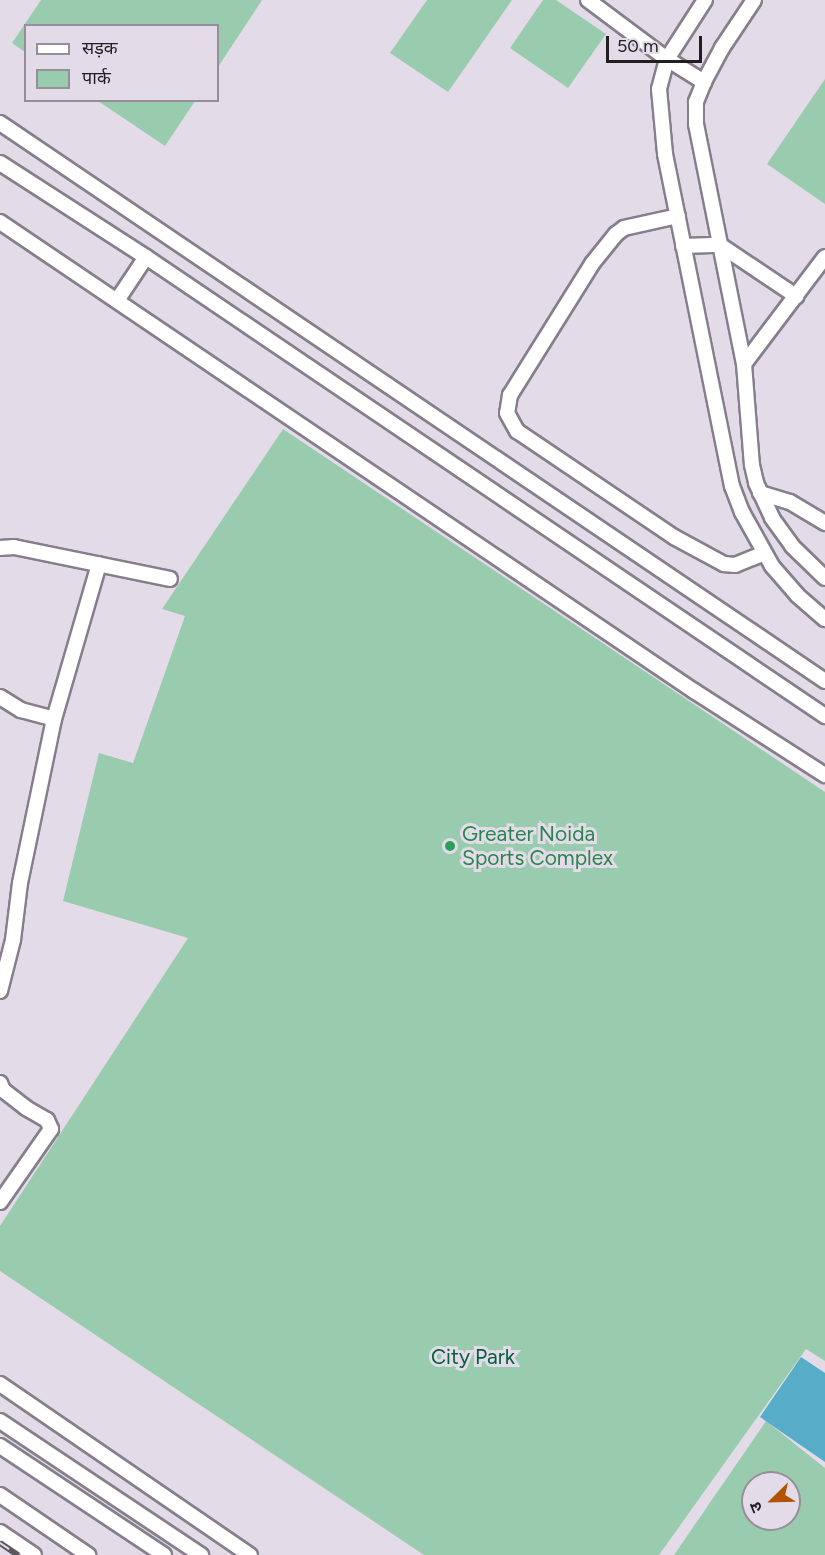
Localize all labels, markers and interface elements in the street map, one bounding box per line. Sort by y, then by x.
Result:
legend [24,24,219,102]
scale bar [609,24,705,62]
text: 50 m [617,35,659,57]
text: सड़क [82,37,118,59]
text: पार्क [82,67,111,89]
place label: Greater Noida Sports Complex [462,821,613,871]
marker: Greater Noida Sports Complex [443,839,457,853]
park label: City Park [431,1344,515,1370]
north arrow [741,1471,801,1531]
text: उ [745,1499,766,1515]

